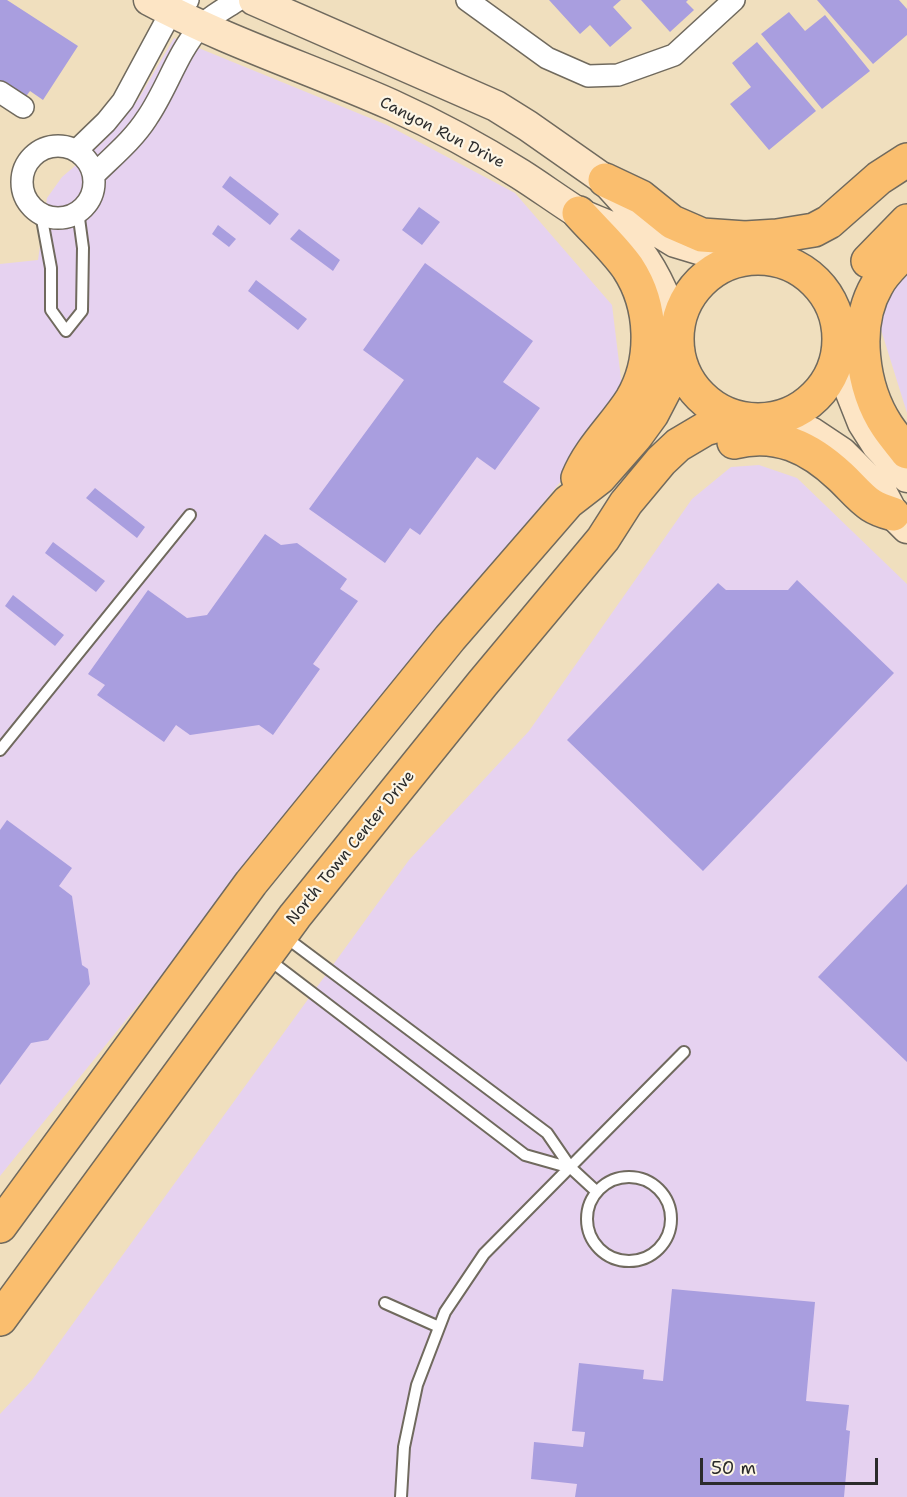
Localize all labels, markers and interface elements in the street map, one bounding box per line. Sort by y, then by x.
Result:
street label: Canyon Run Drive [376,93,508,173]
street label: North Town Center Drive [283,767,419,929]
scale bar [703,1446,882,1484]
text: 50 m [711,1456,756,1480]

